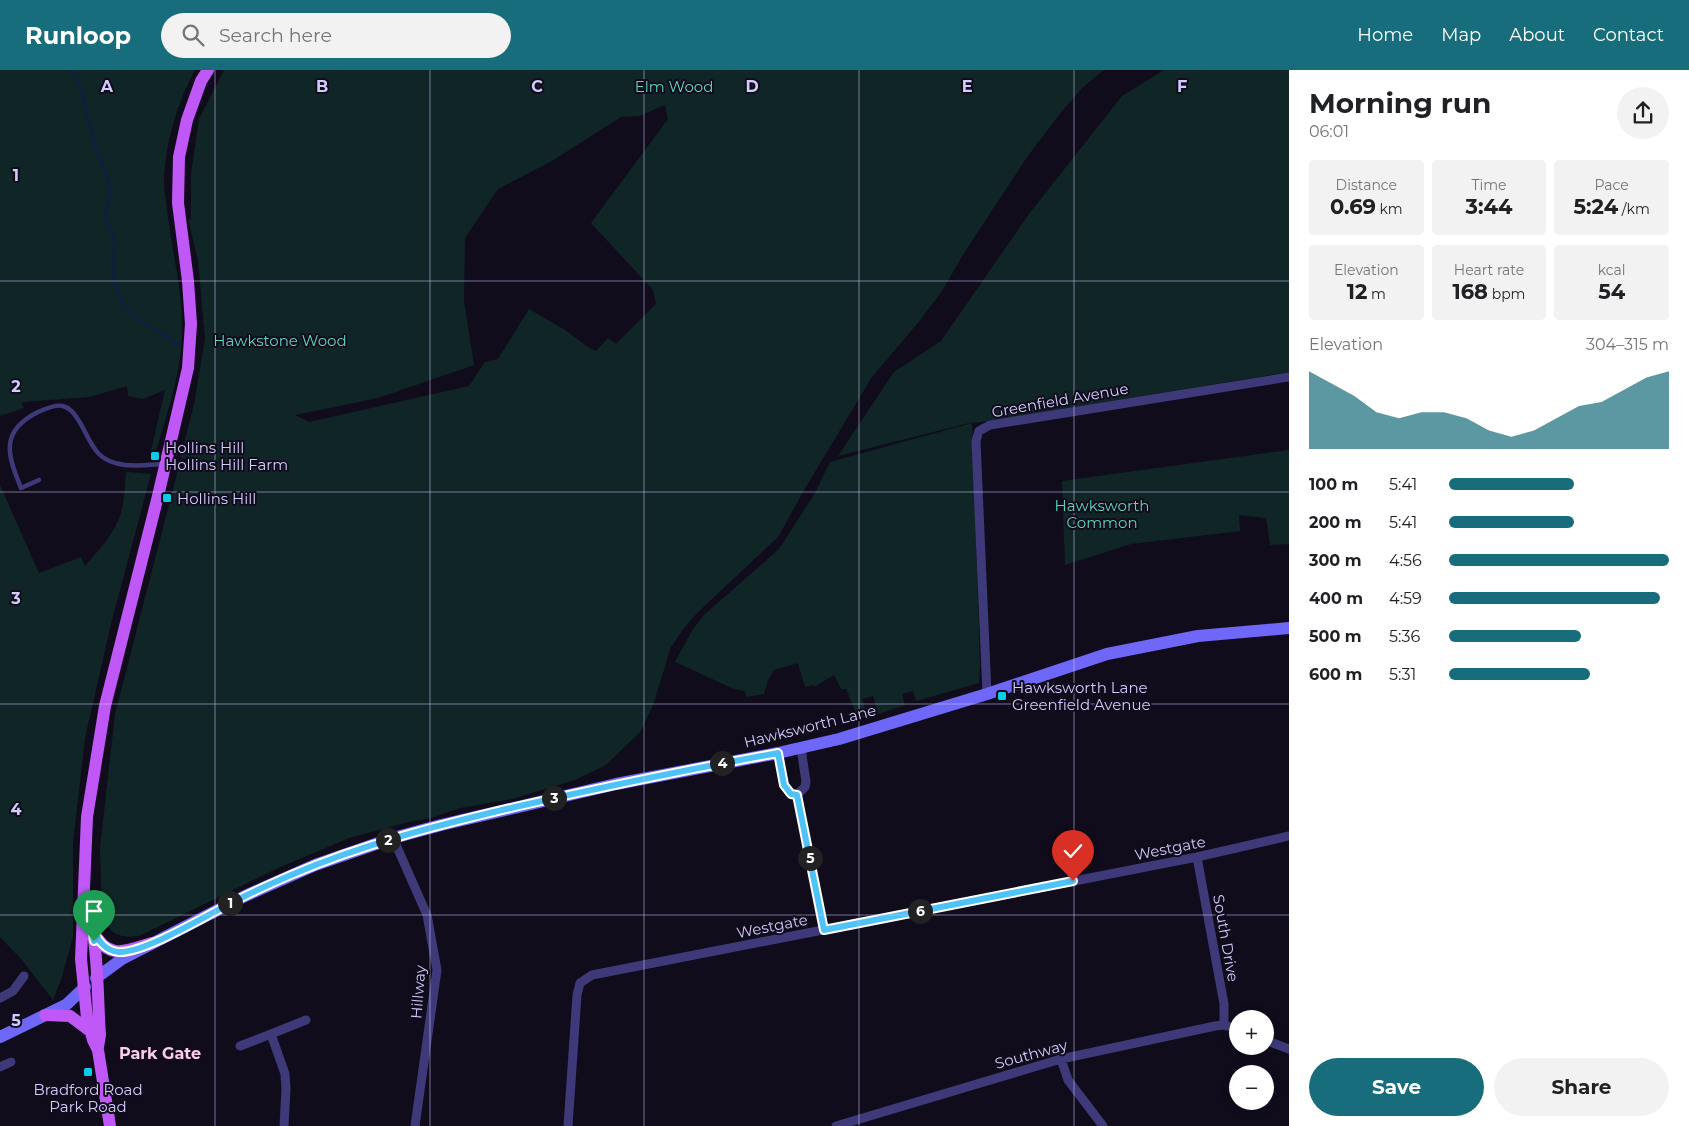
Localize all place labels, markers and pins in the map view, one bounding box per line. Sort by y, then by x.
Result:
place label: Hollins Hill Hollins Hill Farm [165,438,288,474]
marker: Hollins Hill Hollins Hill Farm [149,450,161,462]
place label: Hollins Hill [177,489,256,508]
marker: Hollins Hill [161,492,173,504]
place label: Hawksworth Lane Greenfield Avenue [1012,678,1151,714]
marker: Hawksworth Lane Greenfield Avenue [996,690,1008,702]
pin: 4 [710,750,734,776]
pin: 3 [542,786,566,810]
pin: 2 [376,828,400,852]
pin [1052,830,1094,881]
pin: 5 [798,846,822,870]
pin [73,890,115,941]
pin: 1 [218,890,242,916]
pin: 6 [908,898,932,924]
marker: Bradford Road Park Road [82,1066,94,1078]
place label: Bradford Road Park Road [33,1080,143,1116]

